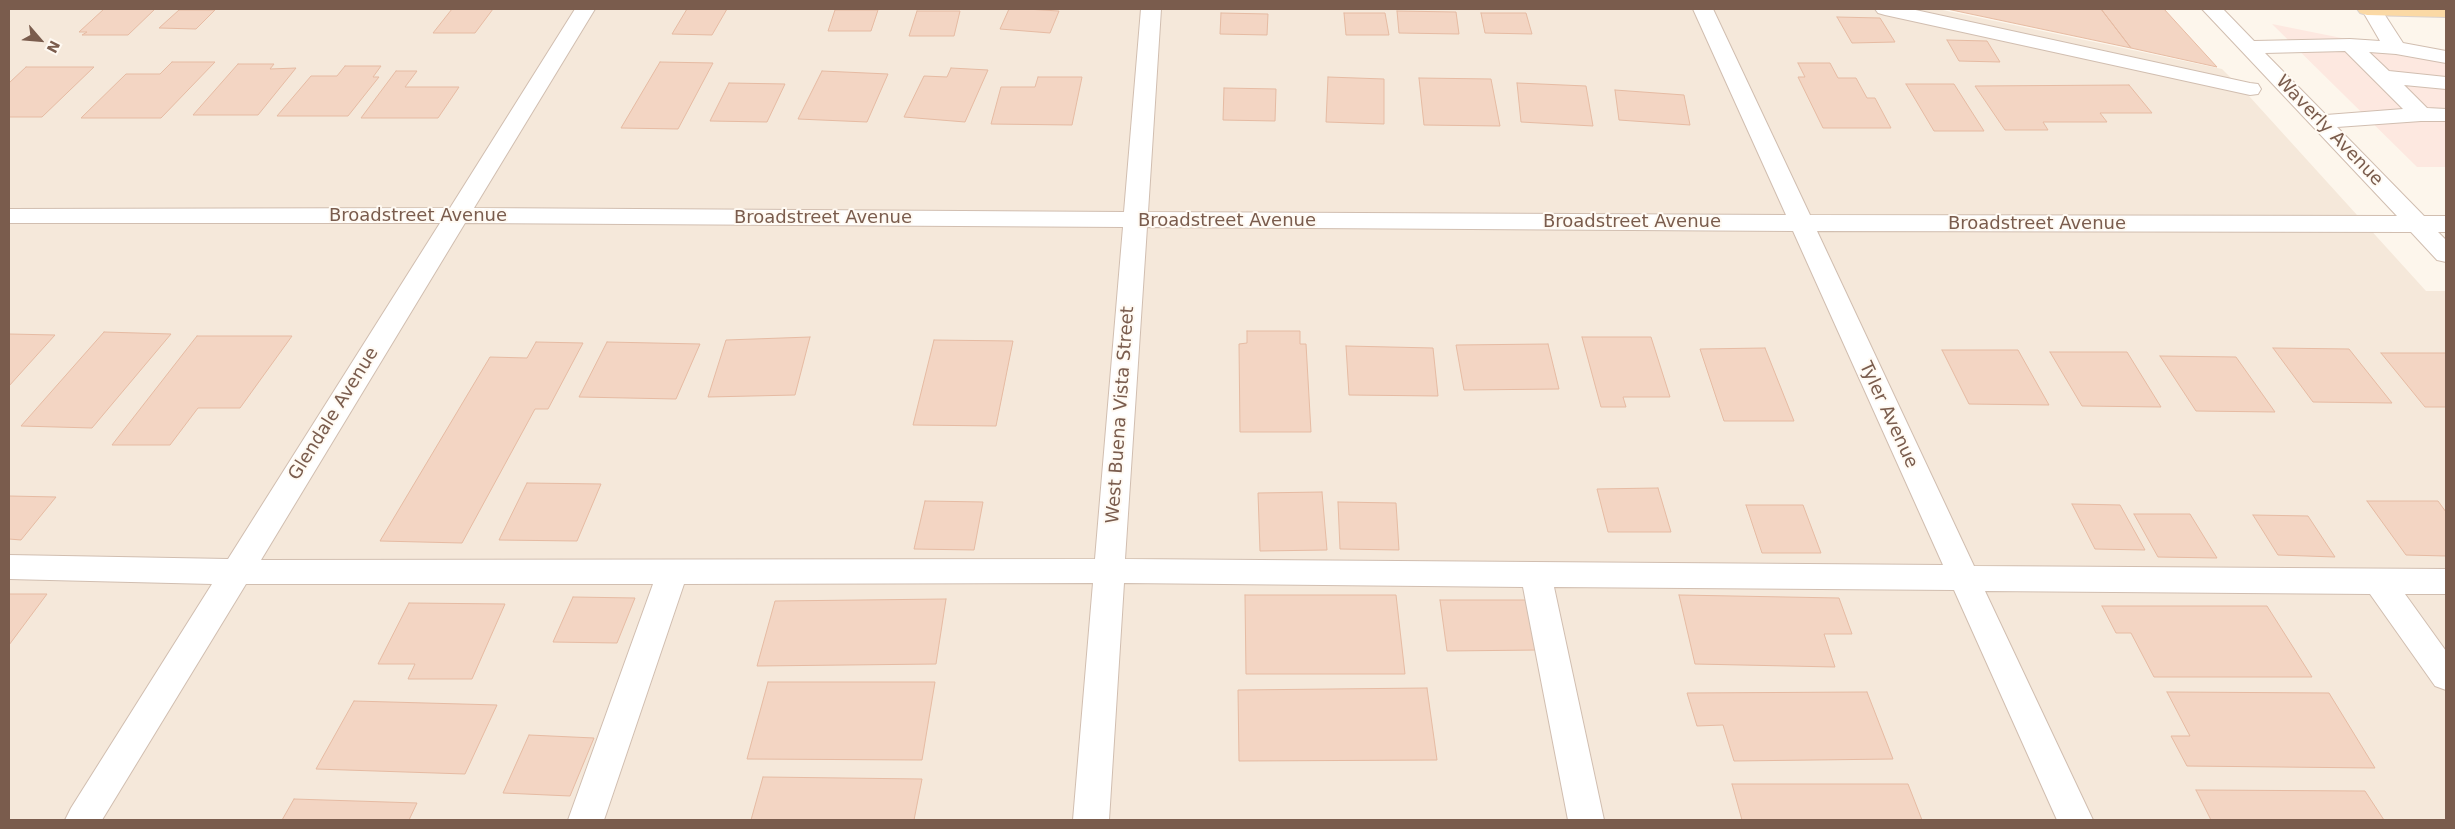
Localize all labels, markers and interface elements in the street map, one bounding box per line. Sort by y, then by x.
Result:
north arrow [15,15,65,65]
text: N [44,38,63,56]
street label: Waverly Avenue [2271,71,2387,191]
street label: Broadstreet Avenue [329,205,507,227]
street label: Broadstreet Avenue [734,207,912,229]
street label: Broadstreet Avenue [1138,210,1316,232]
street label: Broadstreet Avenue [1543,211,1721,233]
street label: Broadstreet Avenue [1948,213,2126,235]
street label: West Buena Vista Street [1103,306,1139,524]
street label: Glendale Avenue [284,344,384,484]
street label: Tyler Avenue [1854,358,1922,472]

